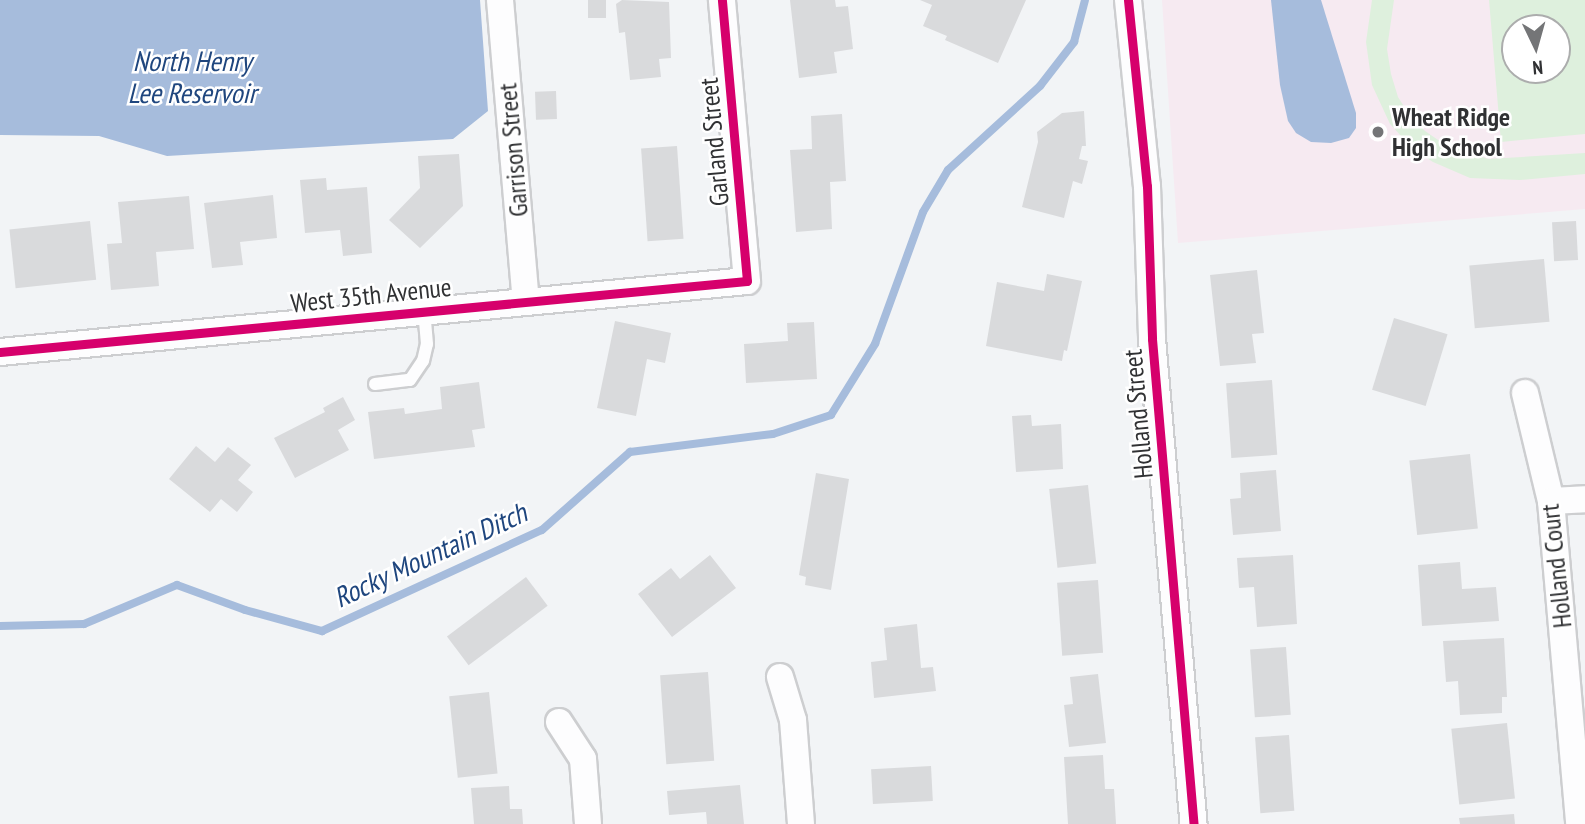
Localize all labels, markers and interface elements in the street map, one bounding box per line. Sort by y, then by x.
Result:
north arrow [1501,14,1571,84]
water label: North Henry Lee Reservoir [128,44,256,110]
text: N [1532,56,1544,80]
street label: Garland Street [693,76,735,208]
street label: Garrison Street [492,82,534,218]
place label: Wheat Ridge High School [1392,101,1510,162]
marker: Wheat Ridge High School [1370,124,1386,140]
street label: West 35th Avenue [289,271,453,319]
street label: Holland Street [1117,348,1159,480]
water label: Rocky Mountain Ditch [328,495,532,615]
street label: Holland Court [1534,502,1578,630]

